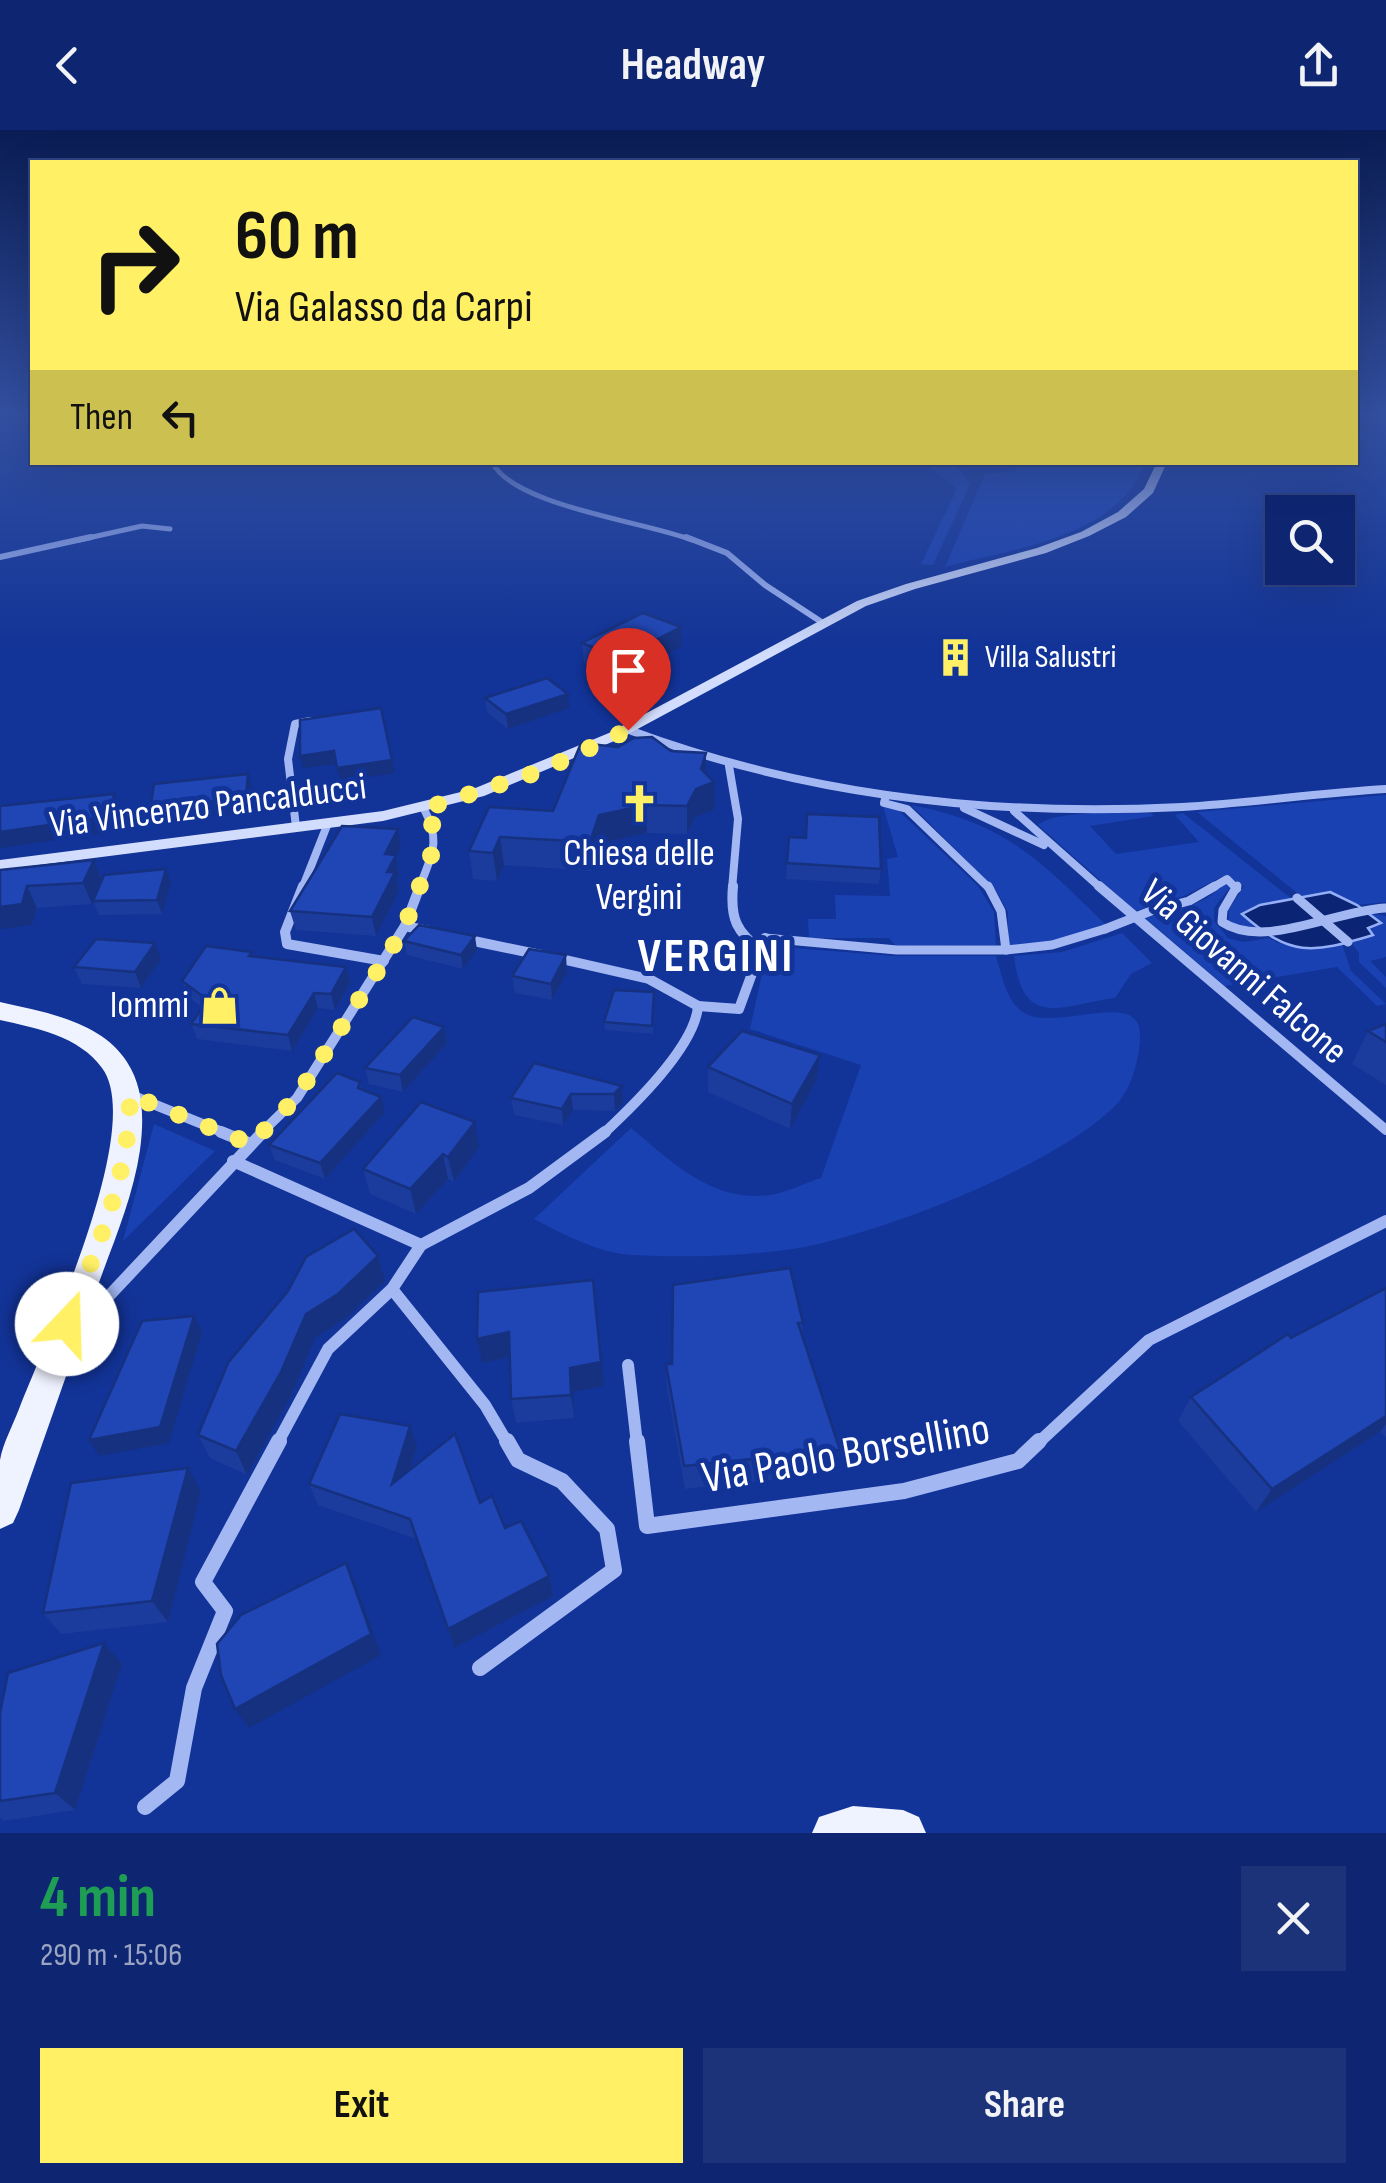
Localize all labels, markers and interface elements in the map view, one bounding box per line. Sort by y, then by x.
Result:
icon: back [40,38,95,93]
text: Headway [621,38,765,93]
icon: share [1291,38,1346,93]
text: 60 m [235,195,359,279]
icon: right [70,200,200,330]
text: Via Galasso da Carpi [235,280,533,335]
icon: left [153,390,208,445]
text: Then [70,395,133,440]
map controls [1265,495,1355,585]
button: search [1265,495,1355,585]
pin [586,628,671,731]
building icon: Villa Salustri [934,636,976,678]
place label: Villa Salustri [985,638,1116,677]
icon: arrive [601,643,656,698]
street label: Via Vincenzo Pancalducci [47,764,369,848]
church icon: Chiesa delle Vergini [618,783,660,825]
place label: Chiesa delle Vergini [563,831,715,920]
street label: Via Giovanni Falcone [1132,870,1356,1074]
district label: VERGINI [637,928,795,985]
place label: Iommi [110,983,189,1028]
shop icon: Iommi [198,984,240,1026]
position arrow [15,1272,119,1376]
street label: Via Paolo Borsellino [698,1402,994,1506]
text: 4 min [40,1862,156,1934]
button: close [1241,1866,1346,1971]
text: 290 m · 15:06 [40,1936,182,1975]
button: Exit [40,2048,683,2163]
button: Share [703,2048,1346,2163]

